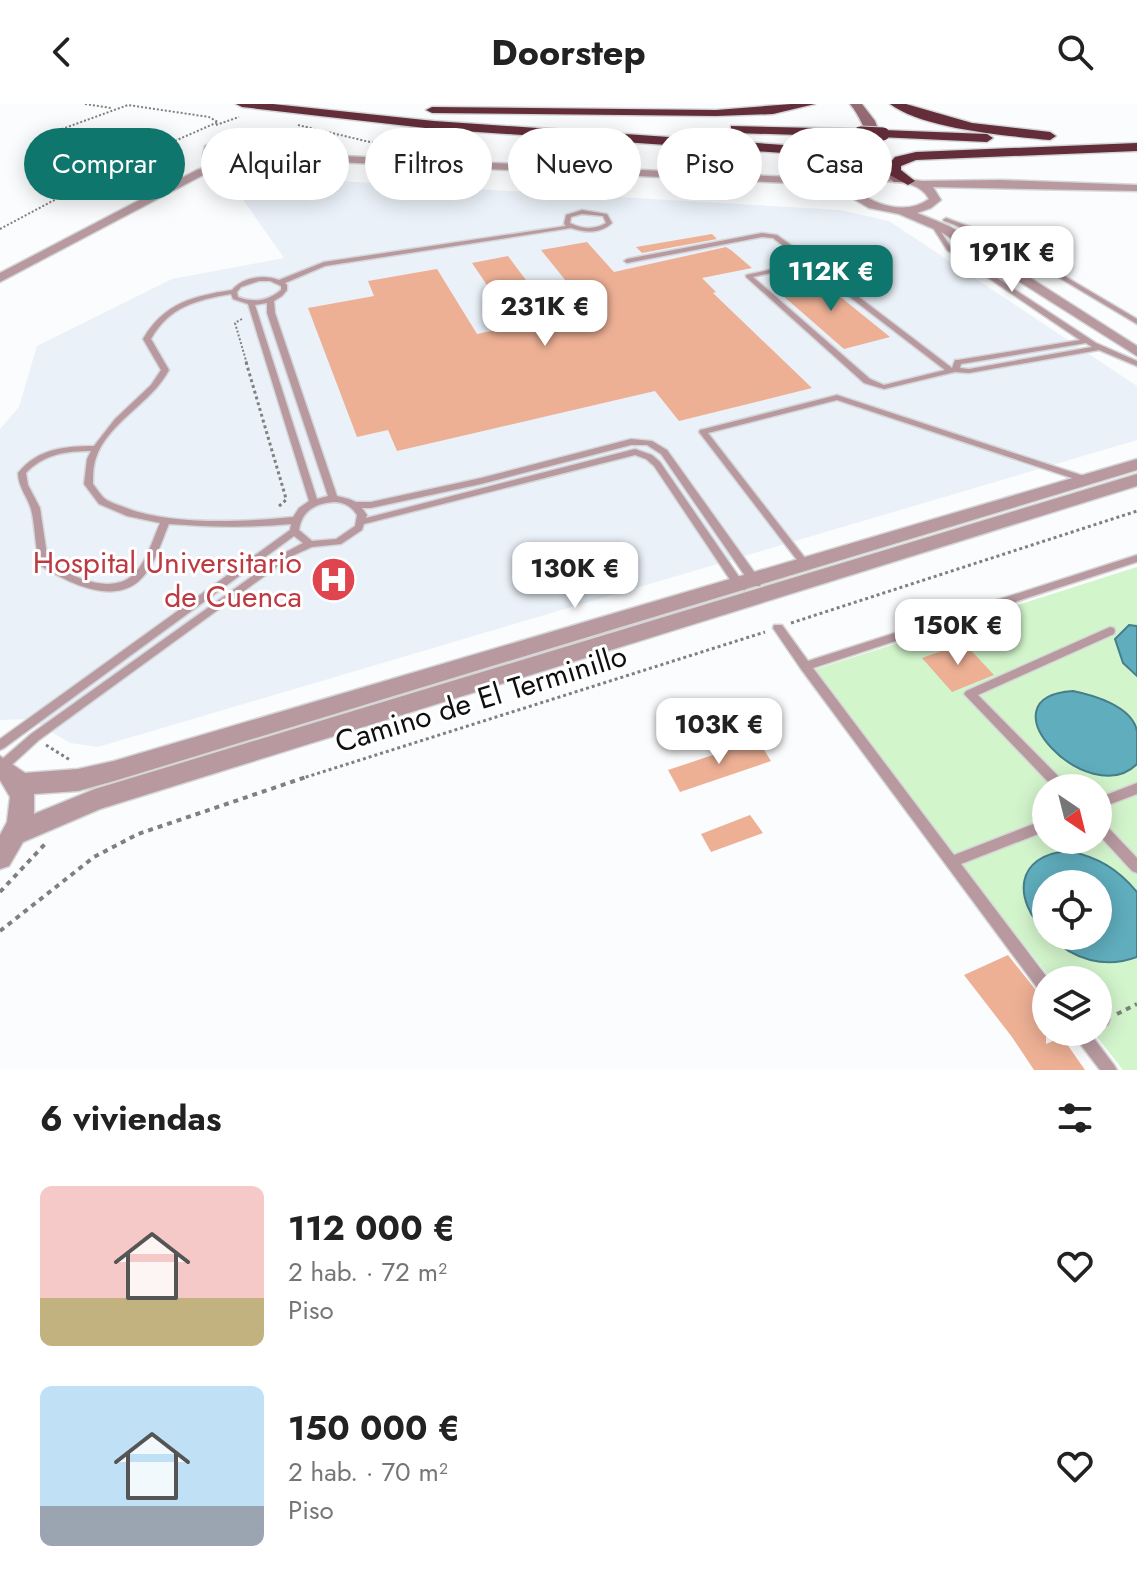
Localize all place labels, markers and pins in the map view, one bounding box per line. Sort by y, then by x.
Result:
pin: 191K € [947,226,1077,294]
pin: 112K € [766,245,896,313]
pin: 231K € [480,280,610,348]
place label: Hospital Universitario de Cuenca [33,541,302,618]
pin: 130K € [510,542,640,610]
hospital icon: Hospital Universitario de Cuenca [309,556,357,604]
pin: 150K € [893,599,1023,667]
pin: 103K € [654,698,784,766]

